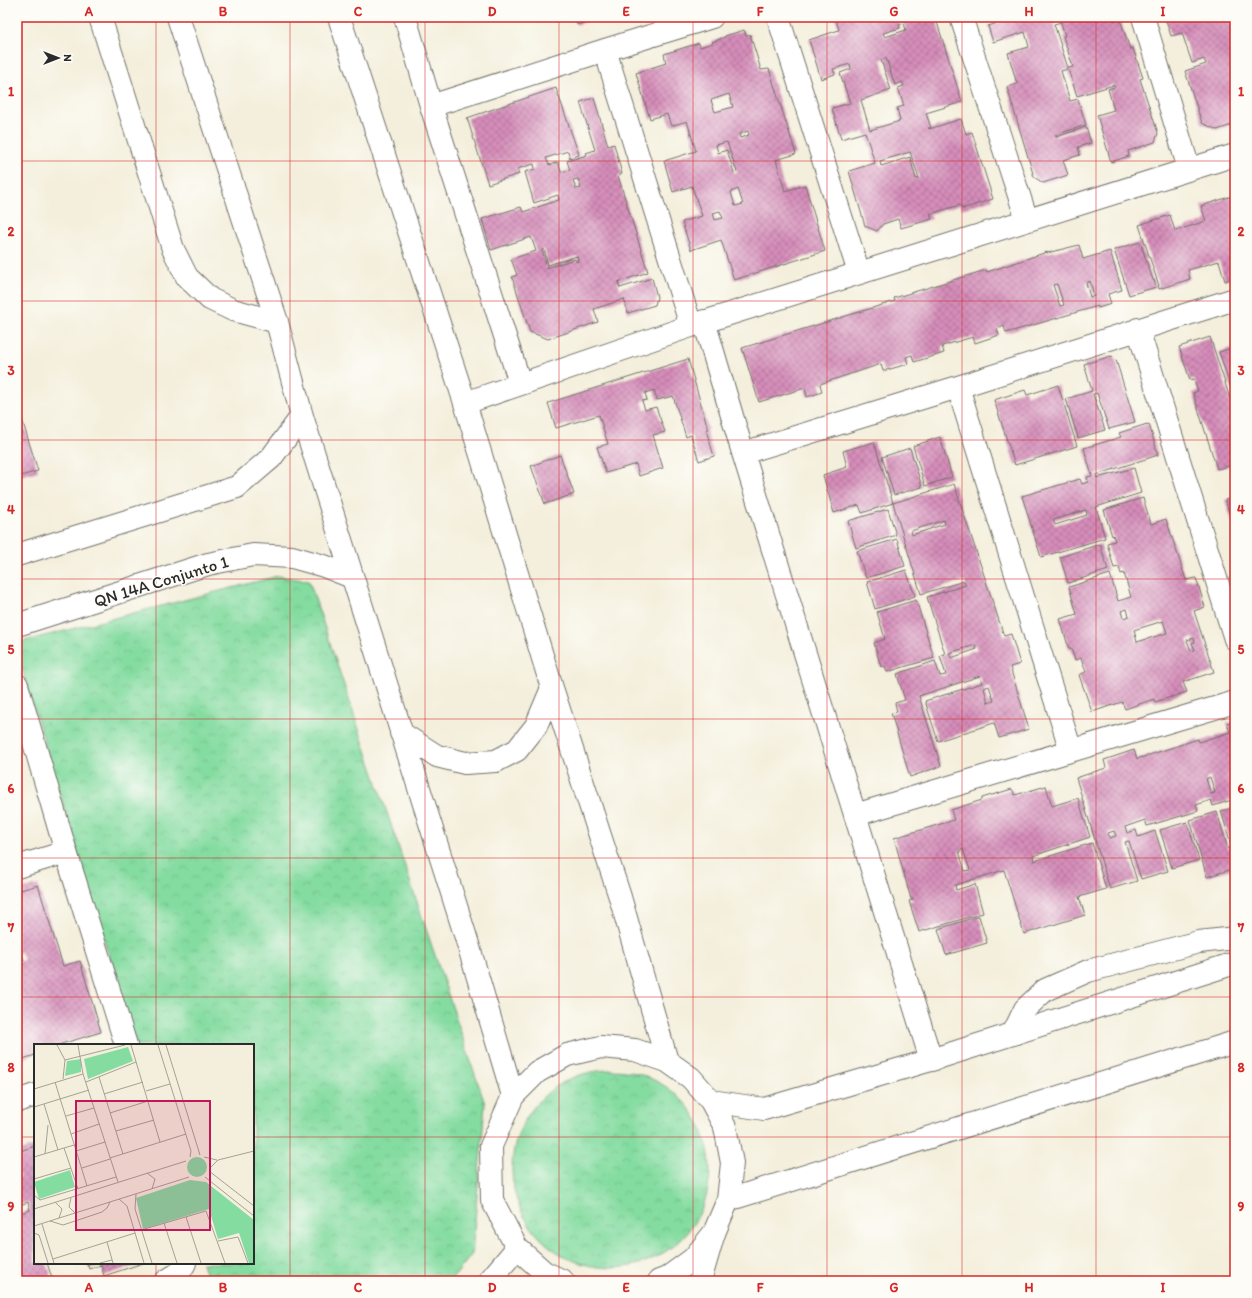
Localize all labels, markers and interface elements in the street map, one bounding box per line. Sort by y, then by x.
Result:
text: A [84,4,94,19]
text: B [219,4,228,19]
text: C [354,4,363,19]
text: D [488,4,497,19]
text: E [622,4,630,19]
text: F [757,4,764,19]
text: G [890,4,899,19]
text: H [1025,4,1034,19]
text: I [1161,4,1166,19]
north arrow [38,38,78,78]
text: N [61,54,74,62]
text: 1 [8,84,14,99]
text: 1 [1238,84,1244,99]
text: 2 [8,224,15,239]
text: 2 [1238,224,1245,239]
text: 3 [7,363,15,378]
text: 3 [1237,363,1245,378]
text: 4 [7,502,15,517]
text: 4 [1237,502,1245,517]
street label: QN 14A Conjunto 1 [91,551,231,611]
text: 5 [8,642,15,657]
text: 5 [1238,642,1245,657]
text: 6 [8,781,15,796]
text: 6 [1238,781,1245,796]
text: 7 [7,920,15,935]
text: 7 [1237,920,1245,935]
inset map [34,1044,254,1264]
text: 8 [7,1060,15,1075]
text: 8 [1237,1060,1245,1075]
text: 9 [8,1199,15,1214]
text: 9 [1238,1199,1245,1214]
text: A [84,1280,94,1295]
text: B [219,1280,228,1295]
text: C [354,1280,363,1295]
text: D [488,1280,497,1295]
text: E [622,1280,630,1295]
text: F [757,1280,764,1295]
text: G [890,1280,899,1295]
text: H [1025,1280,1034,1295]
text: I [1161,1280,1166,1295]

